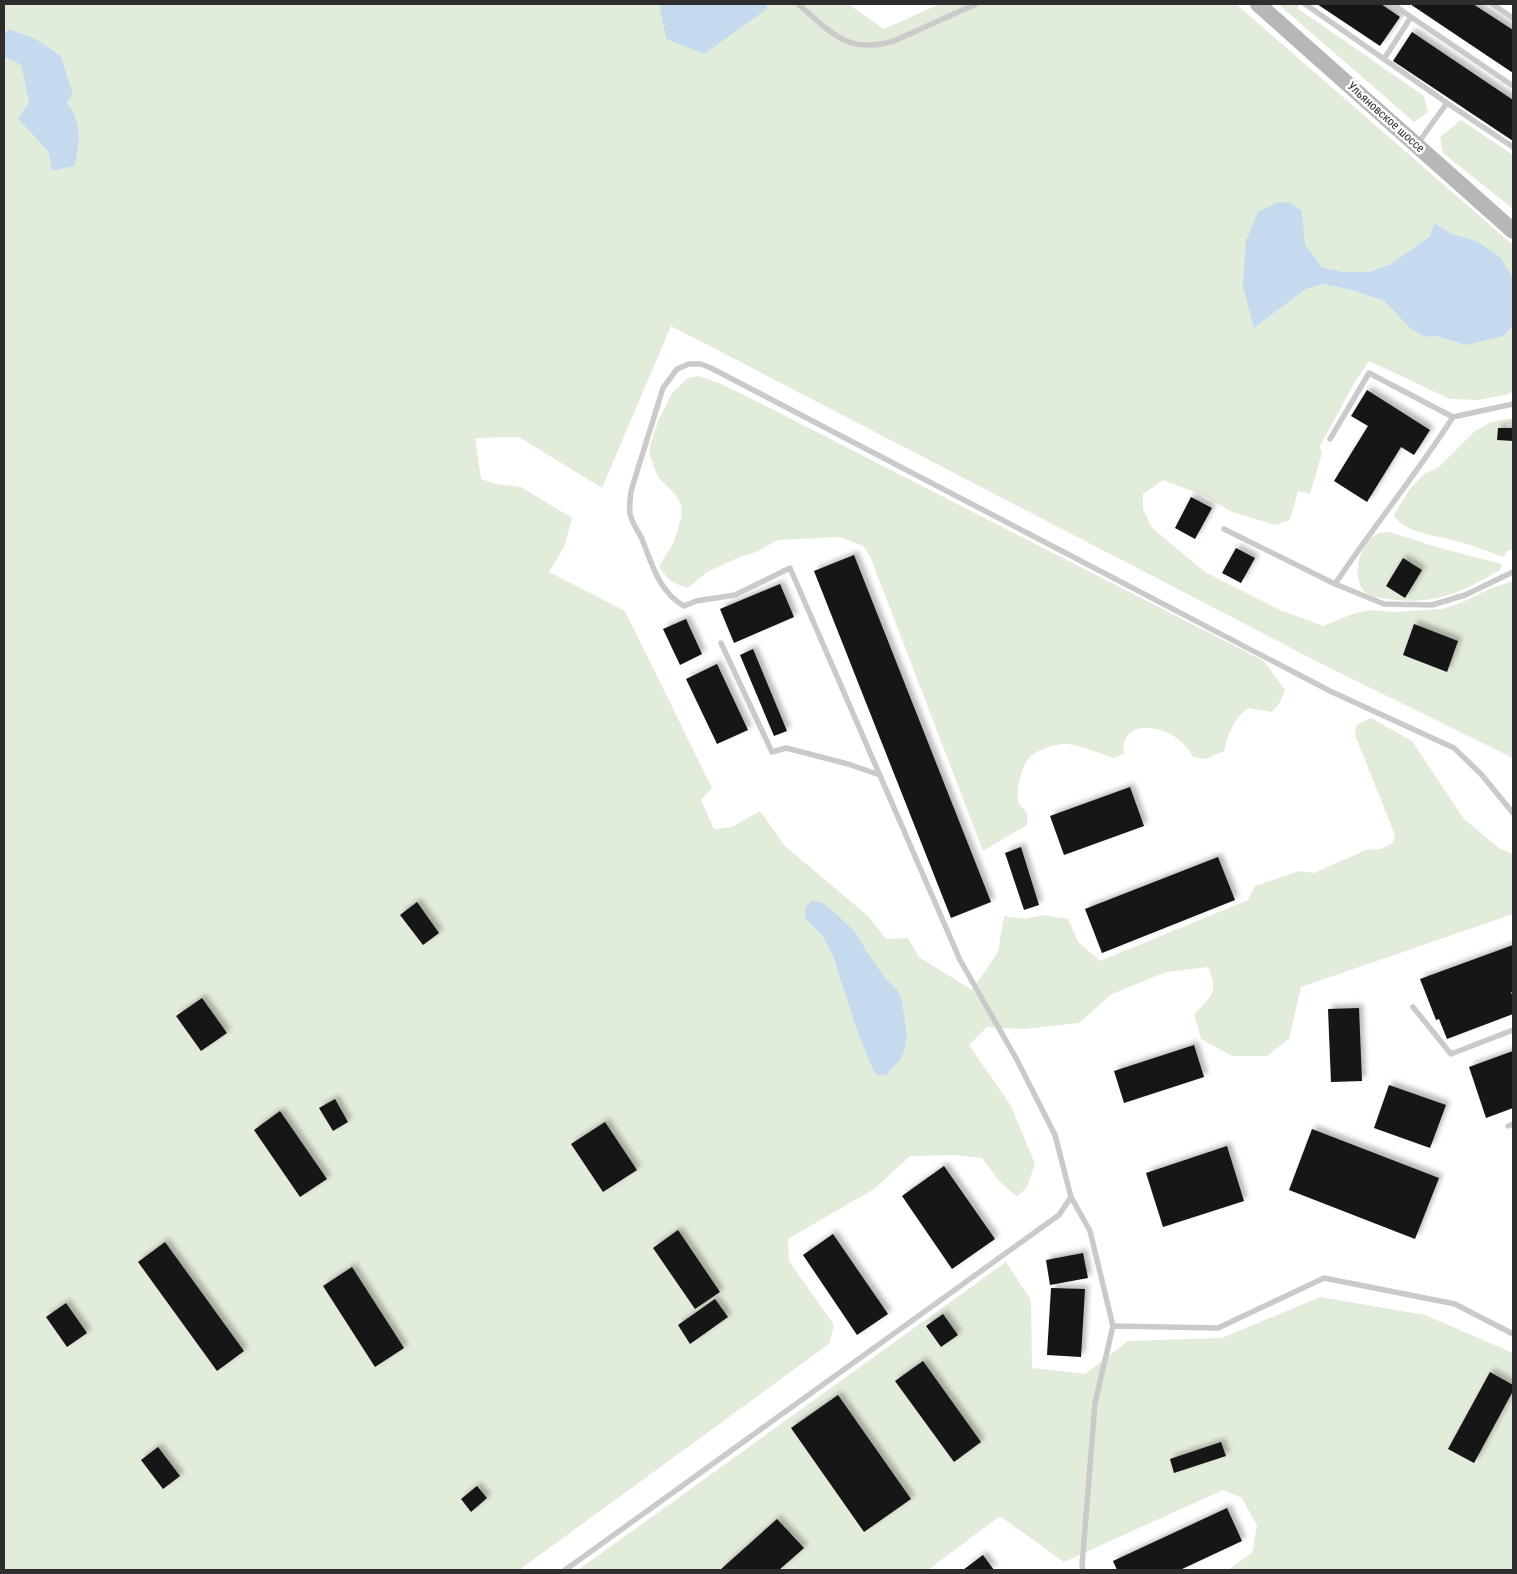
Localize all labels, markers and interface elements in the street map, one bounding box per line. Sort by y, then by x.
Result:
street label: Ульяновское шоссе [1345,79,1428,155]

